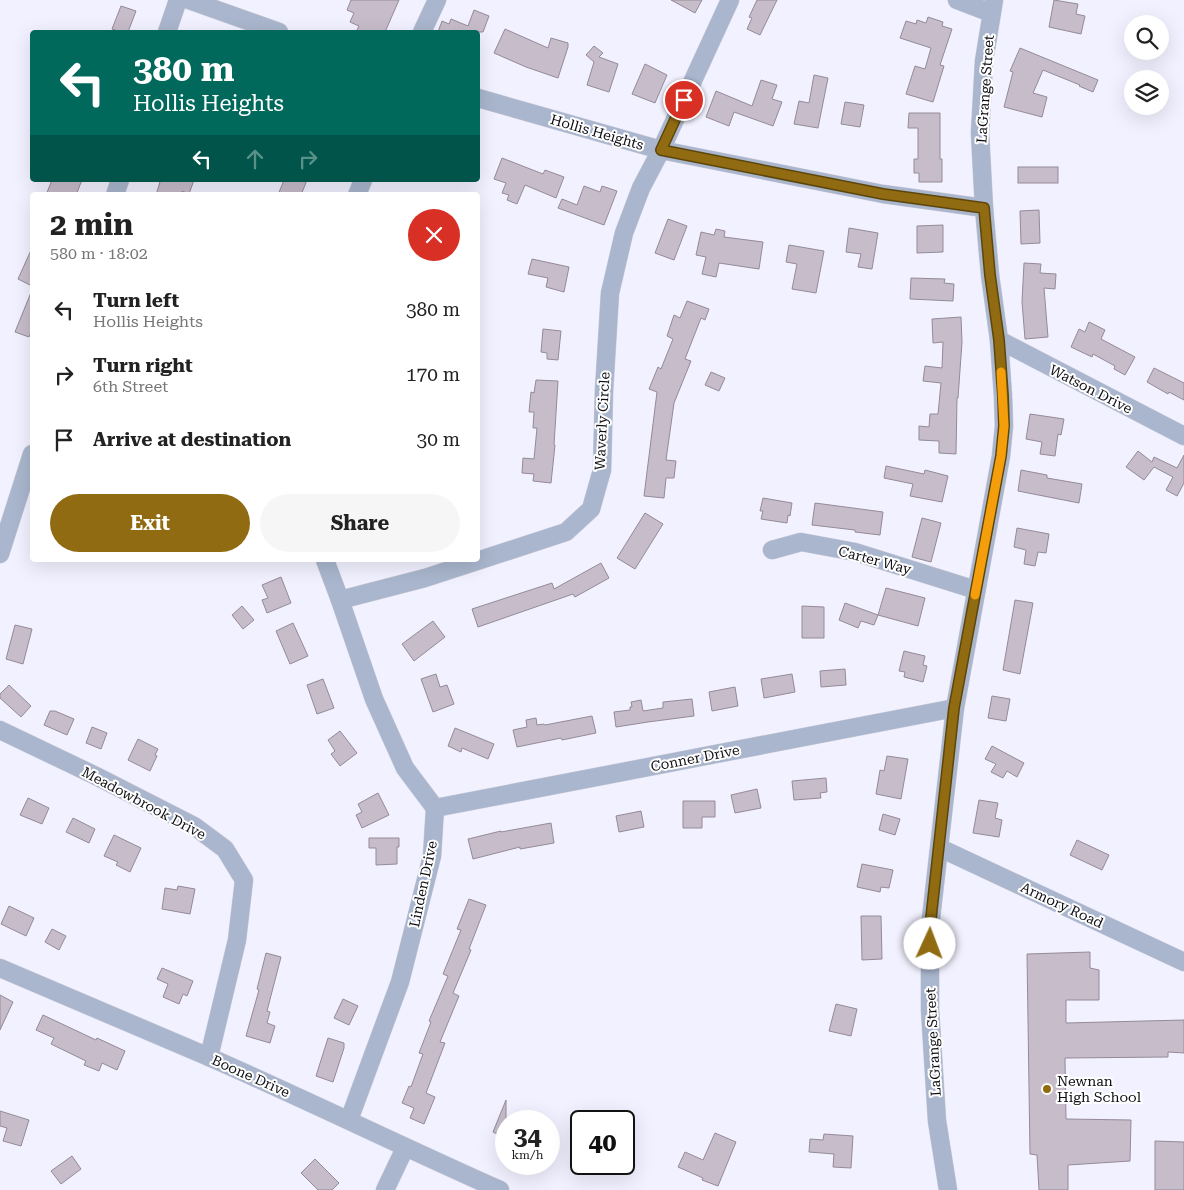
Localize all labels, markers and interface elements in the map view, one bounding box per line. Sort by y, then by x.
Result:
map controls [1124,15,1169,115]
button: search [1124,15,1169,60]
street label: LaGrange Street [973,34,997,144]
text: 380 m [133,49,234,90]
icon: left [50,50,115,115]
button: layers [1124,70,1169,115]
pin [663,79,705,121]
icon: arrive [670,86,698,114]
text: Hollis Heights [133,91,284,116]
street label: Hollis Heights [549,111,646,153]
icon: left [188,145,216,173]
icon: ahead [241,145,269,173]
icon: right [294,145,322,173]
text: 2 min [50,207,133,242]
button: close [408,209,460,261]
text: 580 m · 18:02 [50,244,148,263]
text: Turn left [93,289,179,312]
icon: left [50,296,78,324]
text: 380 m [406,298,460,321]
text: Hollis Heights [93,312,203,331]
text: Turn right [93,354,193,377]
icon: right [50,361,78,389]
street label: Watson Drive [1047,361,1135,417]
text: 170 m [406,363,460,386]
street label: Waverly Circle [591,371,613,471]
text: 6th Street [93,377,168,396]
icon: arrive [50,426,78,454]
text: Arrive at destination [93,428,291,451]
text: 30 m [417,428,460,451]
button: Exit [50,494,250,552]
button: Share [260,494,460,552]
street label: Carter Way [837,543,914,578]
street label: Conner Drive [649,741,741,774]
street label: Meadowbrook Drive [79,764,209,843]
street label: Linden Drive [406,839,440,929]
street label: Armory Road [1018,879,1106,931]
position arrow [903,917,955,969]
street label: LaGrange Street [922,987,944,1097]
street label: Boone Drive [210,1052,293,1100]
place label: Newnan High School [1057,1073,1142,1105]
marker: Newnan High School [1041,1083,1053,1095]
speed limit sign: 40 [570,1110,635,1175]
text: 34 [513,1122,542,1151]
text: km/h [511,1148,544,1162]

